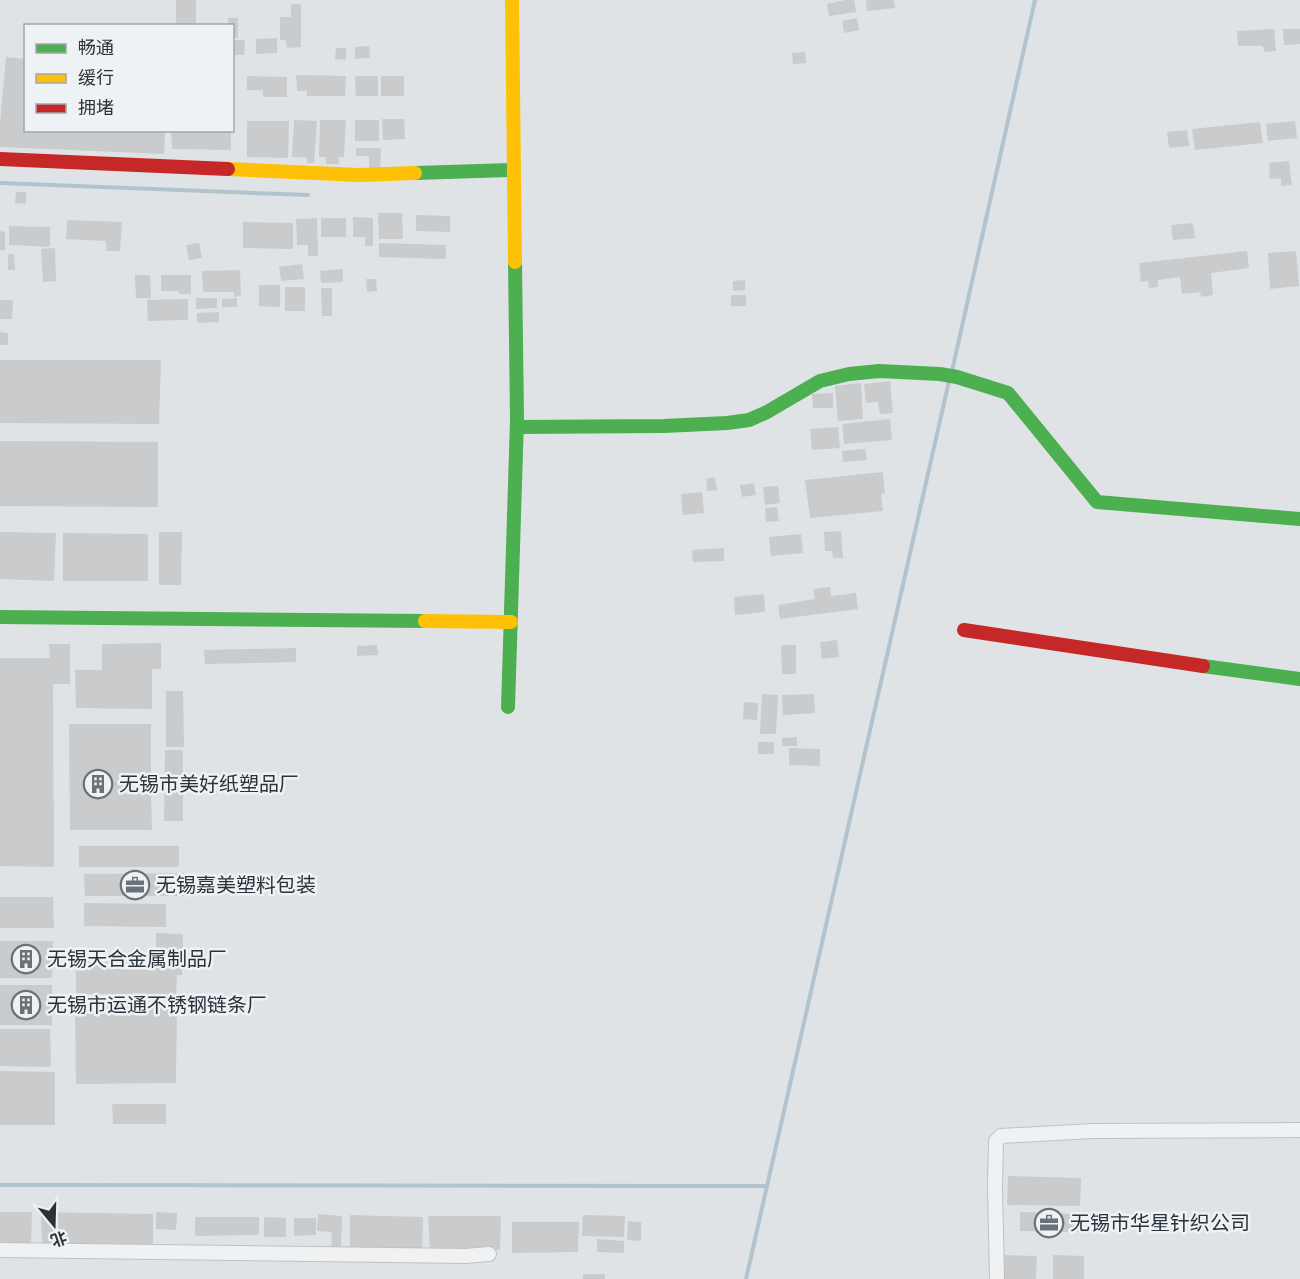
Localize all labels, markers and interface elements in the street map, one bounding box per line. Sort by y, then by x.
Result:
legend [24,24,234,132]
text: 畅通 [78,38,114,61]
text: 缓行 [78,68,114,91]
text: 拥堵 [78,98,114,121]
building icon: 无锡市美好纸塑品厂 [82,768,114,800]
place label: 无锡市美好纸塑品厂 [119,773,299,799]
office icon: 无锡嘉美塑料包装 [119,869,151,901]
place label: 无锡嘉美塑料包装 [156,874,316,900]
building icon: 无锡天合金属制品厂 [10,943,42,975]
place label: 无锡天合金属制品厂 [47,948,227,974]
building icon: 无锡市运通不锈钢链条厂 [10,989,42,1021]
place label: 无锡市运通不锈钢链条厂 [47,994,267,1020]
north arrow [24,1195,84,1255]
office icon: 无锡市华星针织公司 [1033,1207,1065,1239]
place label: 无锡市华星针织公司 [1070,1212,1250,1238]
text: 北 [47,1225,69,1249]

